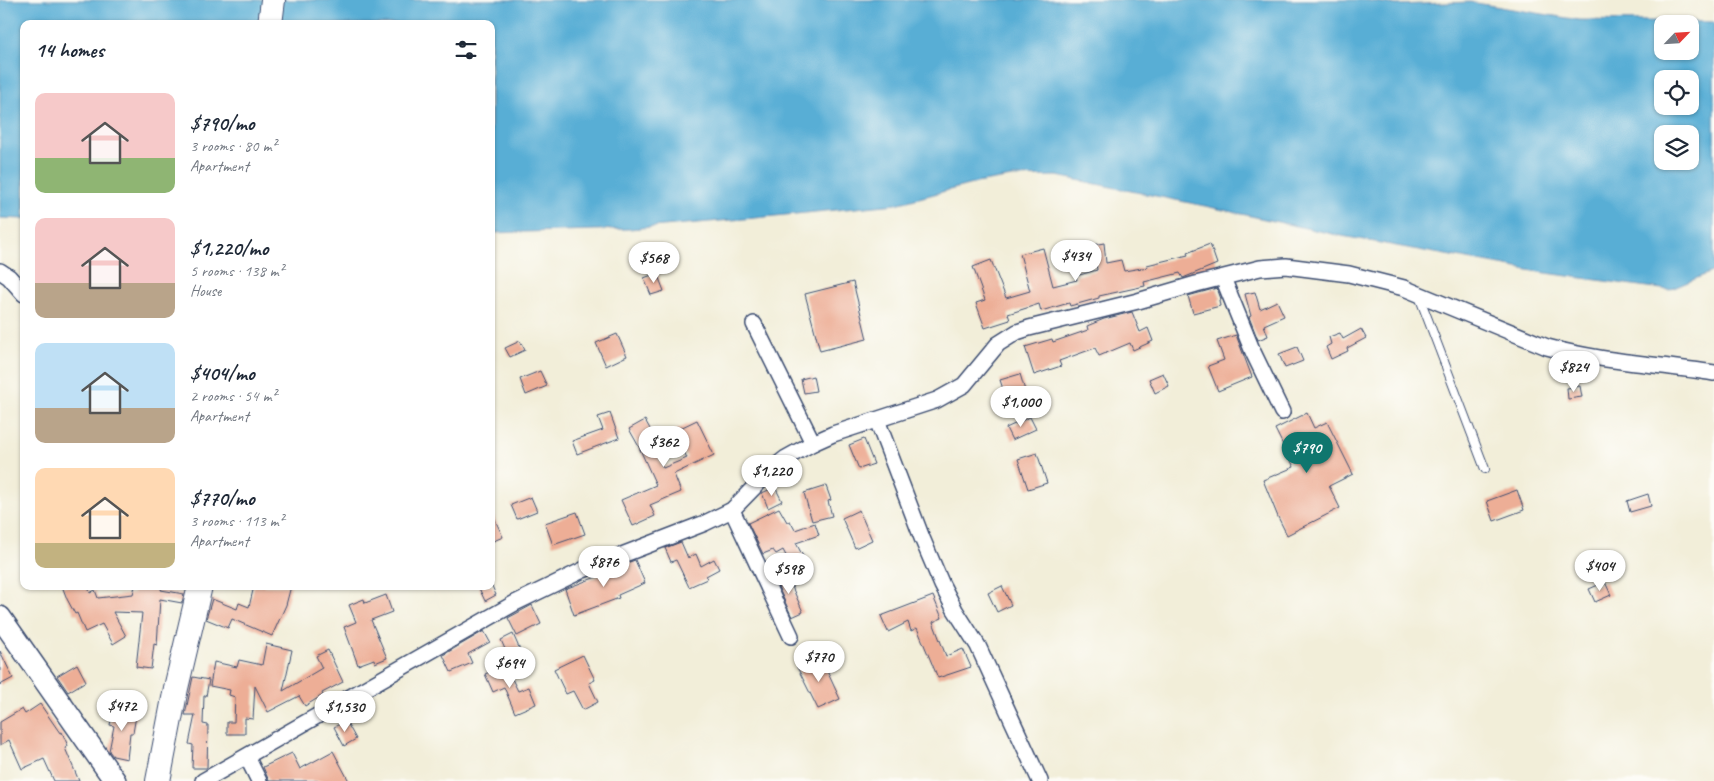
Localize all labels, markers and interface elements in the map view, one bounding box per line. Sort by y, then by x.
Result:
north arrow [1654,15,1699,60]
map controls [1654,15,1699,170]
icon: filters [452,36,480,64]
text: 14 homes [35,37,104,63]
button: locate [1654,70,1699,115]
text: $790/mo [190,110,254,136]
icon: home [75,113,135,173]
button: layers [1654,125,1699,170]
text: 3 rooms · 80 m² [190,136,276,156]
text: Apartment [190,156,249,176]
text: $1,220/mo [190,235,268,261]
icon: home [75,238,135,298]
pin: $434 [1046,240,1106,282]
pin: $568 [624,242,684,284]
text: $434 [1062,246,1090,266]
text: $568 [640,248,668,268]
text: 5 rooms · 138 m² [190,261,284,281]
text: House [190,281,221,301]
pin: $824 [1544,350,1604,393]
text: $824 [1560,357,1588,377]
text: $404/mo [190,360,255,386]
icon: home [75,363,135,423]
text: 2 rooms · 54 m² [190,386,276,406]
pin: $1,000 [980,386,1062,428]
text: $1,000 [1001,392,1041,412]
text: Apartment [190,406,249,426]
pin: $362 [634,426,694,468]
text: $362 [649,432,679,452]
pin: $790 [1277,432,1337,474]
text: $790 [1293,438,1321,458]
pin: $1,220 [731,454,813,497]
text: $1,220 [752,461,792,481]
text: $770/mo [190,485,255,511]
icon: home [75,488,135,548]
text: 3 rooms · 113 m² [190,511,284,531]
text: Apartment [190,531,249,551]
pin: $876 [574,546,634,588]
pin: $404 [1570,550,1630,592]
text: $876 [589,552,619,572]
pin: $598 [759,552,819,595]
text: $404 [1586,556,1614,576]
text: $598 [775,559,803,579]
pin: $770 [789,640,849,683]
pin: $694 [480,646,540,689]
text: $770 [805,647,833,667]
text: $694 [496,653,524,673]
pin: $472 [92,690,152,732]
pin: $1,530 [304,690,386,733]
text: $472 [108,696,136,716]
text: $1,530 [326,697,364,717]

